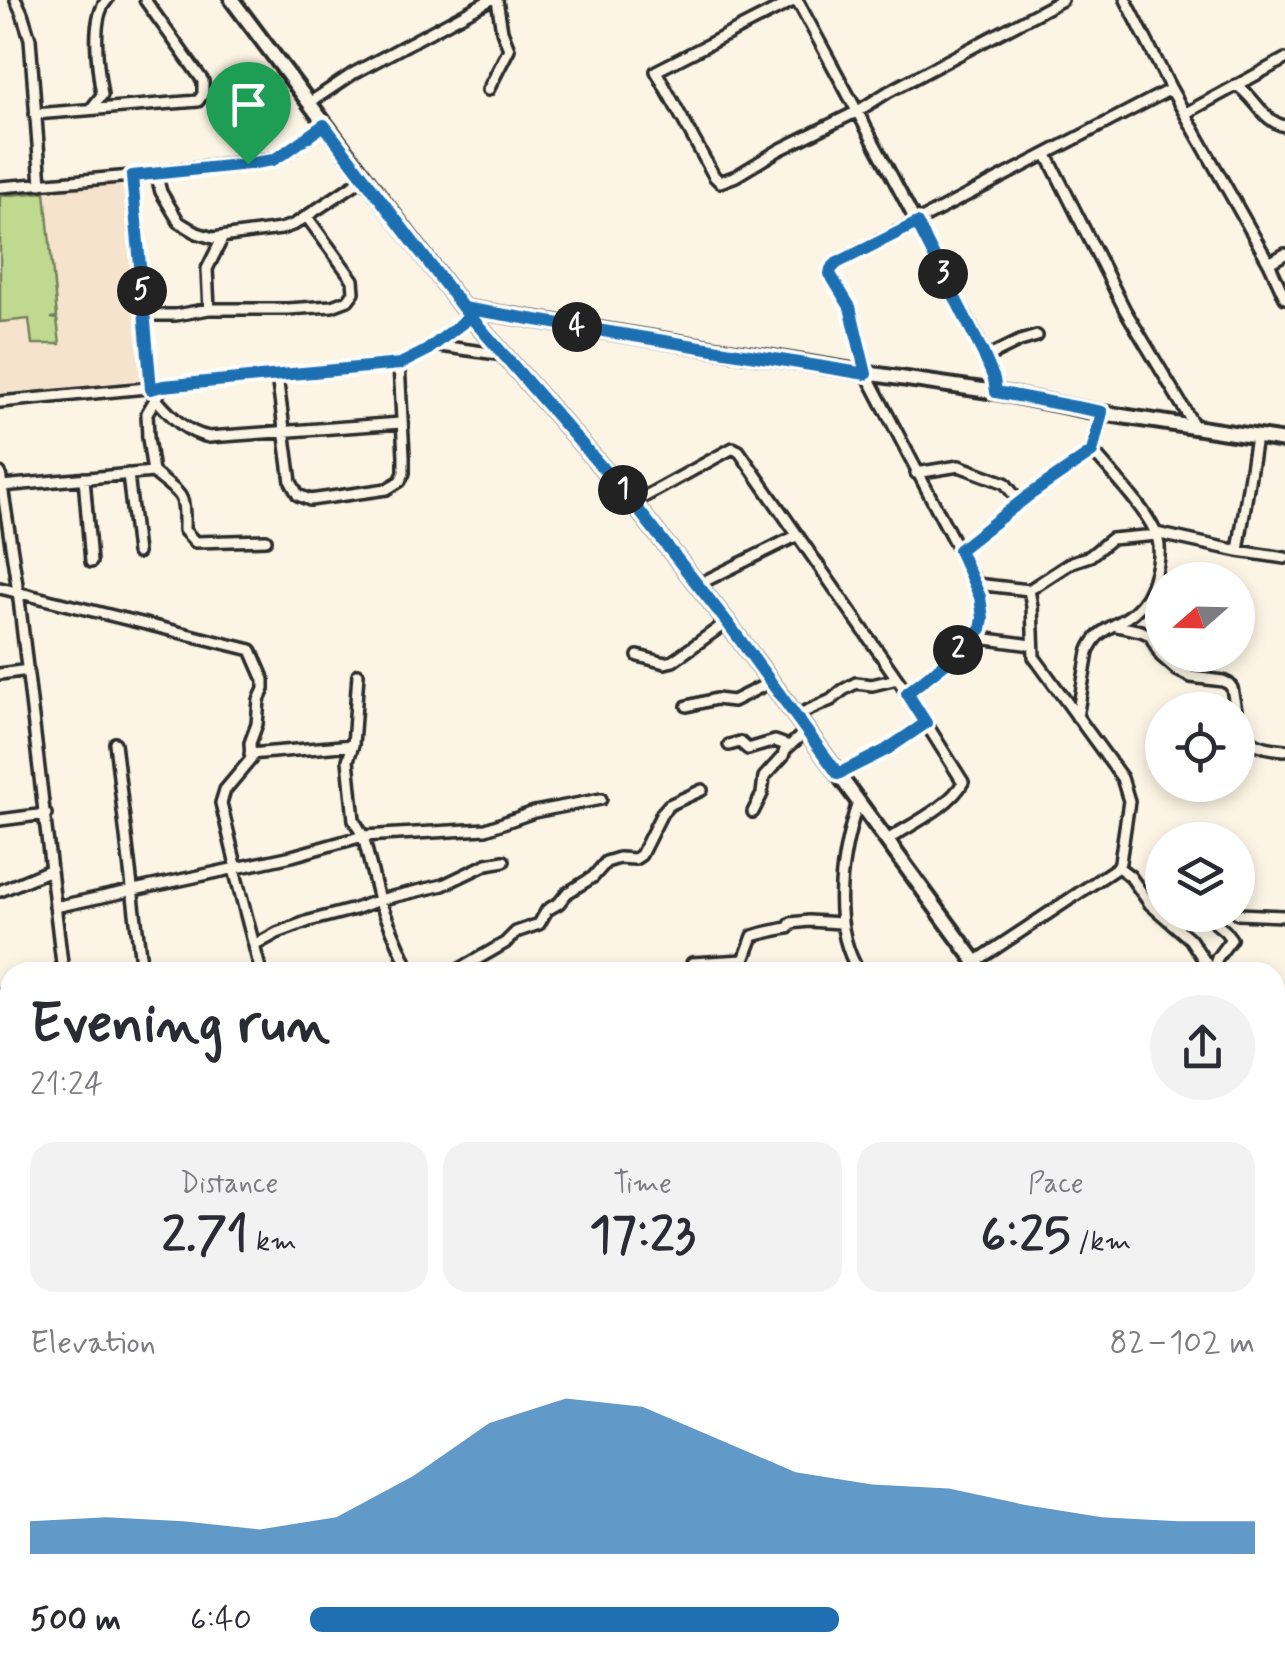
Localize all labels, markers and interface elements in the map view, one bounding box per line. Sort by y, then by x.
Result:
pin [206,62,291,165]
icon: arrive [221,77,276,132]
pin: 3 [918,249,968,299]
text: 3 [937,255,949,292]
pin: 5 [117,266,167,316]
text: 5 [134,272,150,309]
pin: 4 [552,302,602,352]
text: 4 [569,308,585,345]
pin: 1 [598,465,648,515]
text: 1 [617,471,629,508]
north arrow [1145,562,1255,672]
map controls [1145,562,1255,932]
pin: 2 [933,625,983,675]
text: 2 [951,631,965,668]
button: locate [1145,692,1255,802]
button: layers [1145,822,1255,932]
text: Evening run [30,990,330,1062]
button: share [1150,995,1255,1100]
text: 21:24 [30,1064,103,1106]
text: Distance [180,1166,278,1203]
text: Time [613,1166,672,1203]
text: Pace [1028,1166,1084,1203]
text: 2.71 [162,1203,248,1269]
text: 17:23 [589,1203,696,1269]
text: 6:25 [980,1203,1071,1269]
text: km [248,1224,297,1261]
text: /km [1071,1224,1131,1261]
text: Elevation [30,1322,156,1364]
text: 82–102 m [1110,1322,1255,1364]
text: 500 m [30,1599,121,1641]
text: 6:40 [190,1599,252,1641]

